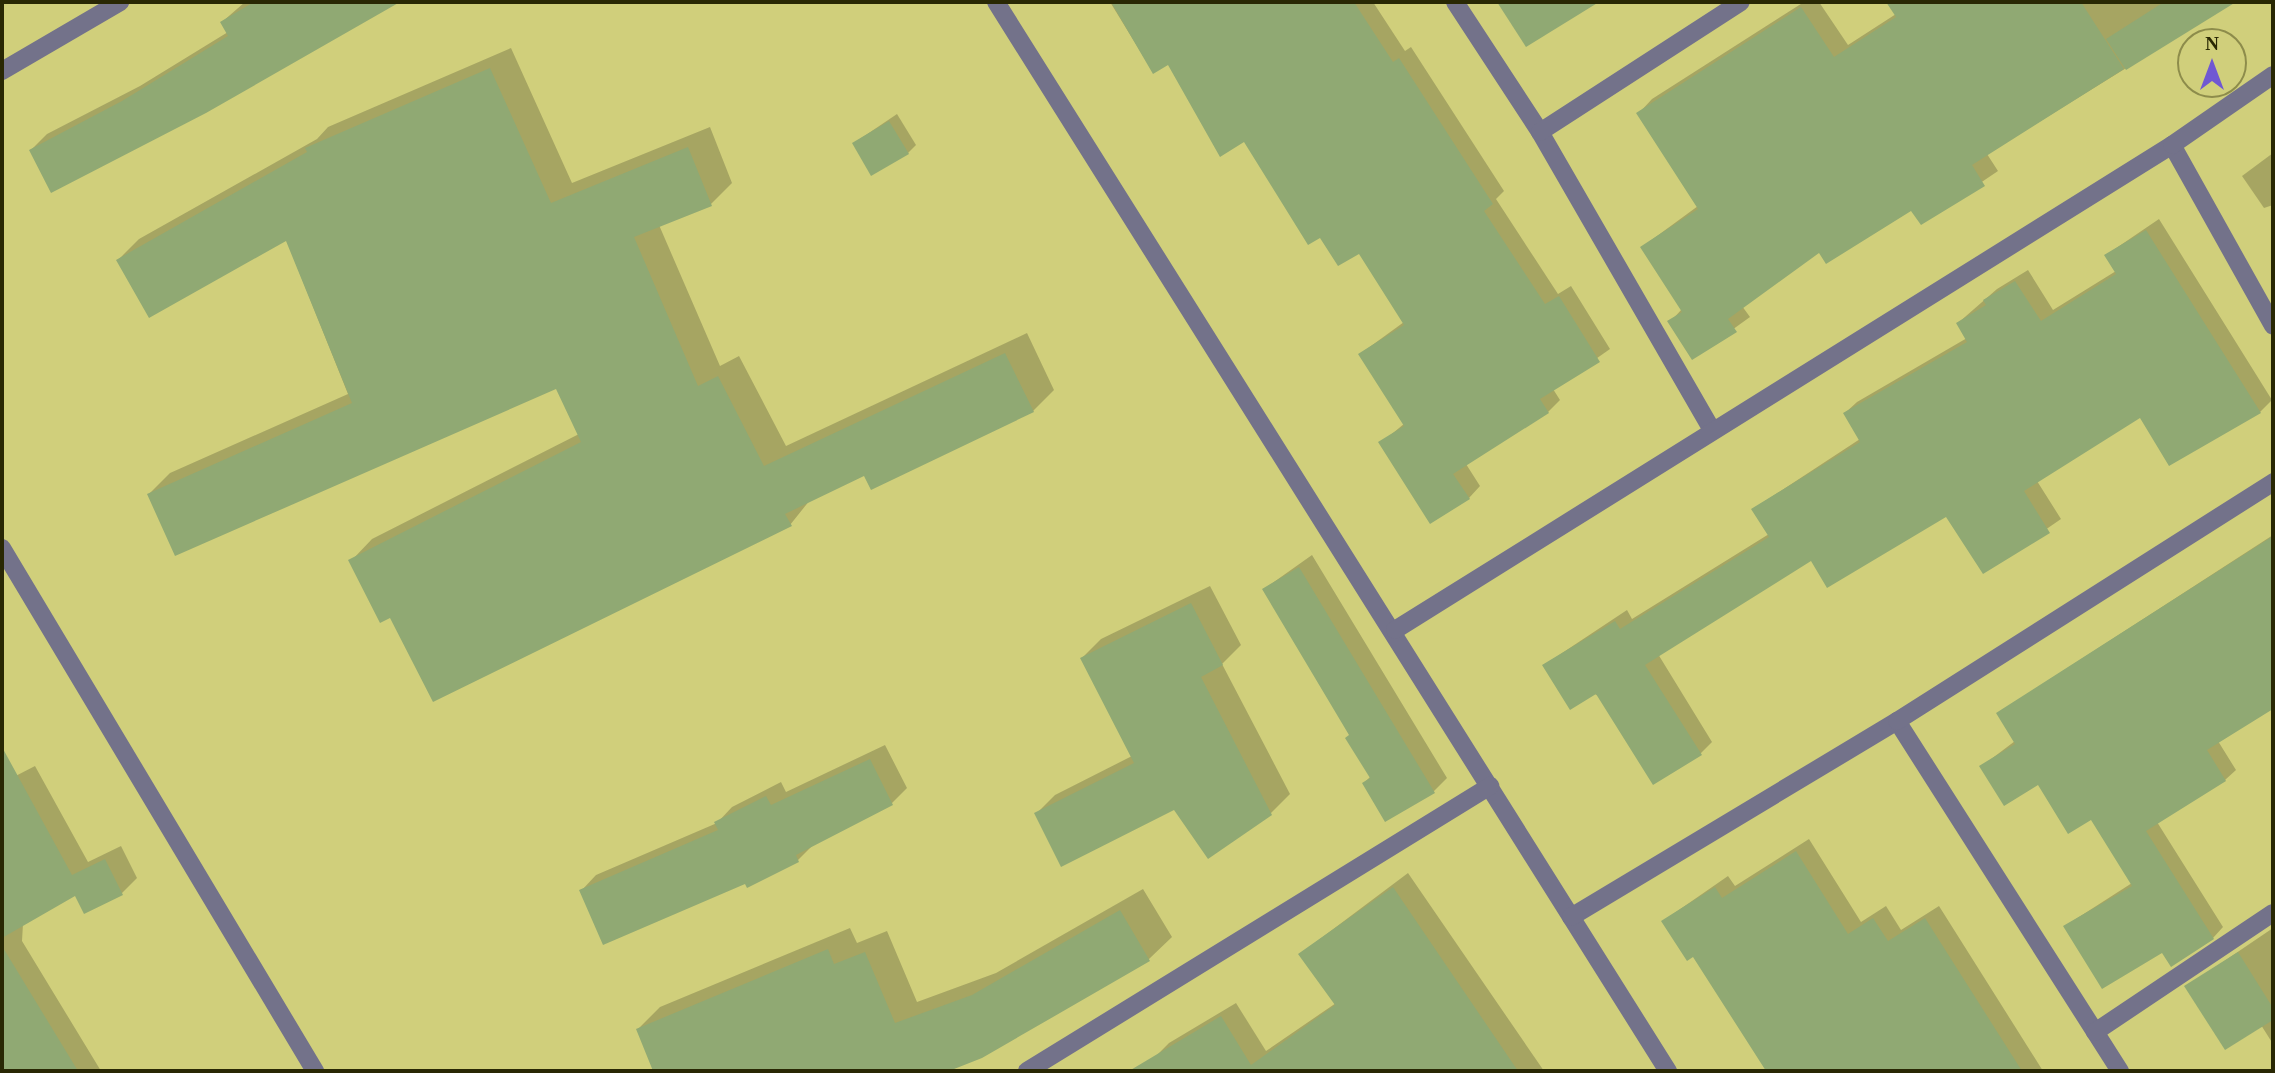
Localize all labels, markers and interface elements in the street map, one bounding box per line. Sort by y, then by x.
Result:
north arrow [2177,28,2247,98]
text: N [2205,33,2219,54]

